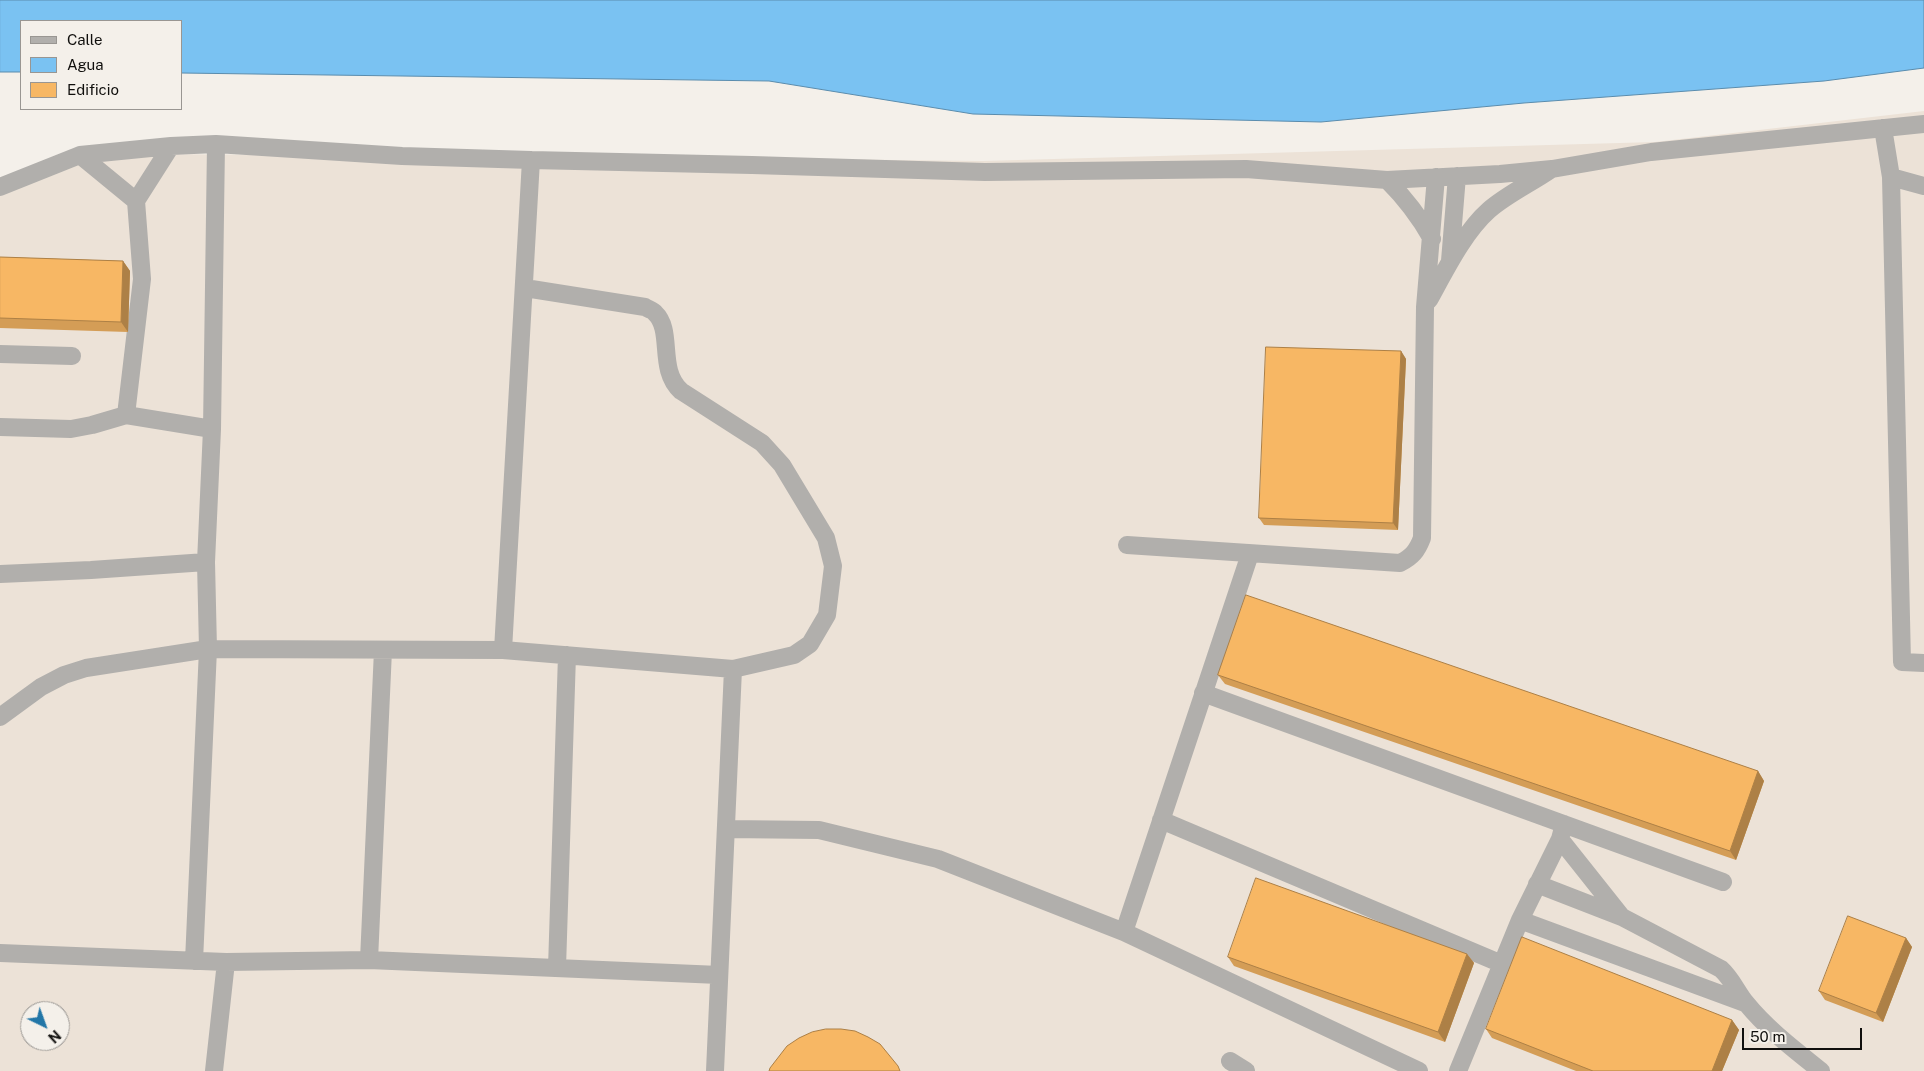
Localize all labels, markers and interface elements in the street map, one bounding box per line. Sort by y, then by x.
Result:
legend [20,20,182,110]
text: Calle [67,31,103,48]
text: Agua [67,56,104,73]
text: Edificio [67,81,119,98]
north arrow [20,1001,70,1051]
scale bar [1744,1018,1864,1050]
text: N [45,1027,64,1046]
text: 50 m [1750,1028,1785,1045]

